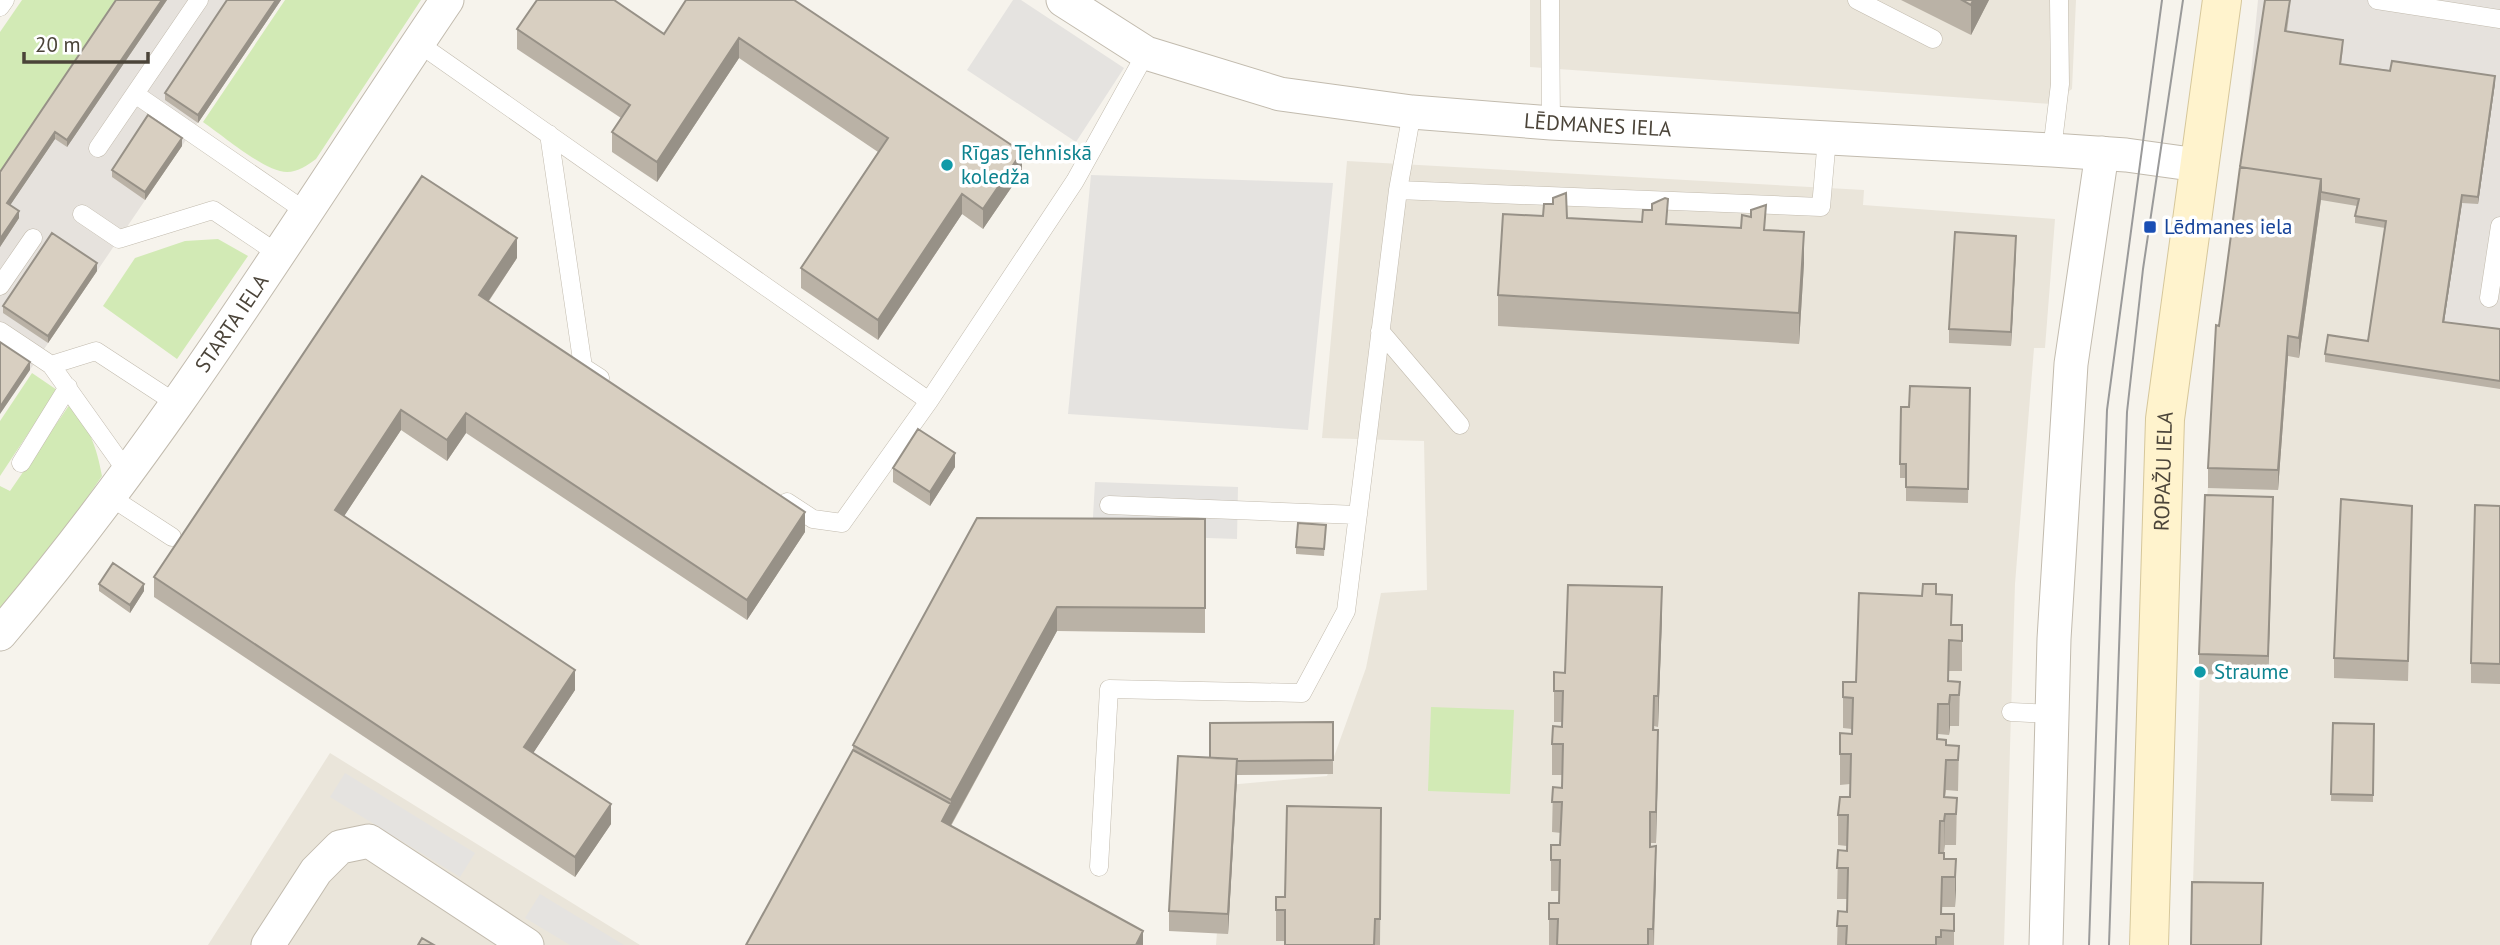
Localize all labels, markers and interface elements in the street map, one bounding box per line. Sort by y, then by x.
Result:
scale bar [24,21,149,65]
text: 20 m [35,31,81,58]
street label: LĒDMANES IELA [1523,107,1673,143]
place label: Rīgas Tehniskā koledža [961,139,1092,190]
marker: Rīgas Tehniskā koledža [939,157,955,173]
place label: Lēdmanes iela [2164,213,2293,240]
marker: Lēdmanes iela [2142,219,2158,235]
street label: STARTA IELA [189,268,275,377]
street label: ROPAŽU IELA [2148,409,2179,531]
place label: Straume [2214,658,2289,685]
marker: Straume [2192,664,2208,680]

